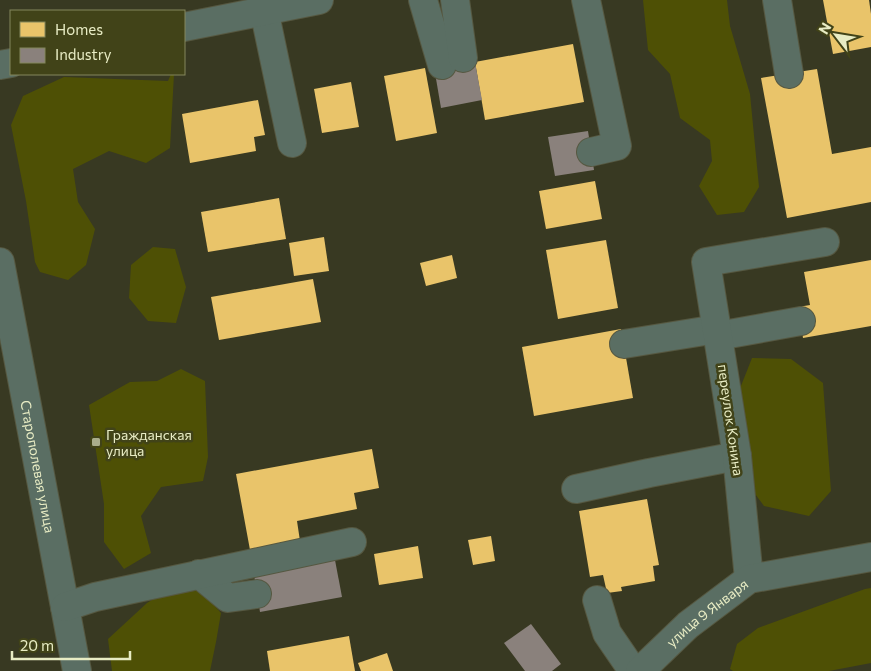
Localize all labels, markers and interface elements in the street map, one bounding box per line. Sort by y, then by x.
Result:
legend [10,10,185,75]
north arrow [811,10,861,60]
text: N [814,19,834,37]
text: Homes [55,20,103,38]
text: Industry [55,45,112,63]
street label: переулок Конина [715,363,747,477]
street label: Старополевая улица [18,399,59,534]
place label: Гражданская улица [106,426,192,459]
marker: Гражданская улица [90,436,102,448]
street label: улица 9 Января [662,575,751,650]
scale bar [12,628,130,660]
text: 20 m [20,636,54,654]

